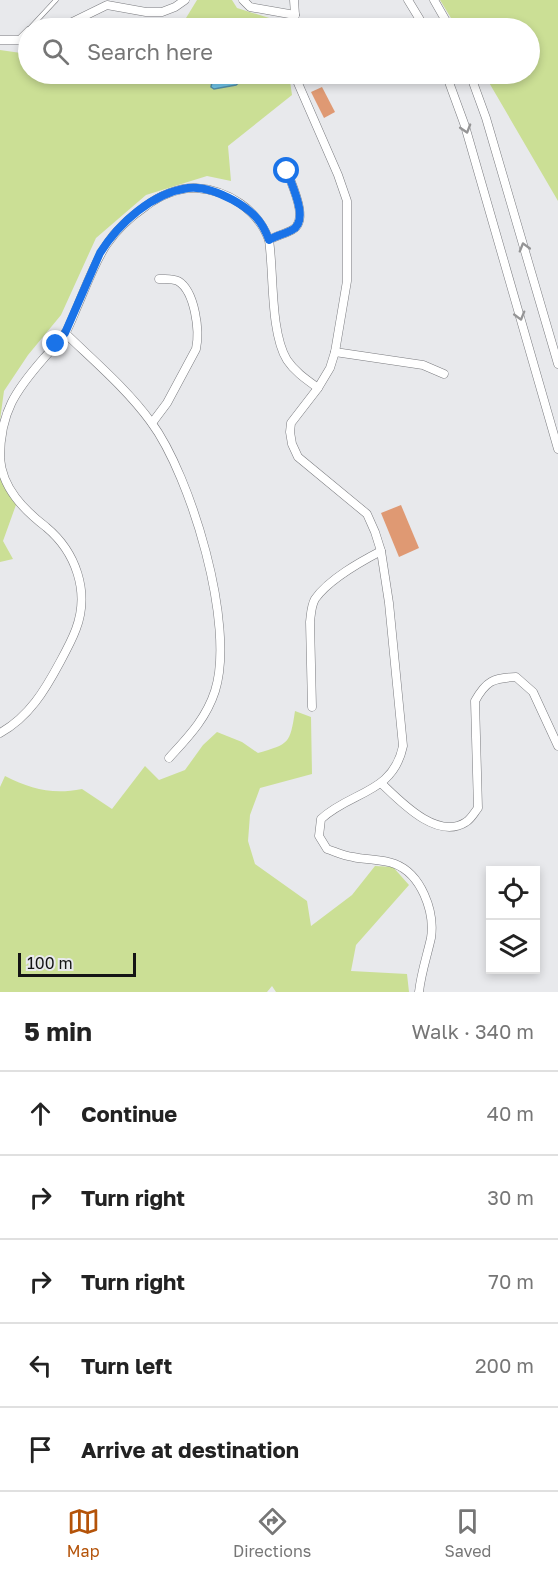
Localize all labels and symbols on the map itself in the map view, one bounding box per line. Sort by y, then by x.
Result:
one-way arrow [459,123,471,134]
route start [273,157,299,183]
one-way arrow [519,243,531,253]
one-way arrow [513,310,525,321]
route end [42,330,68,356]
scale bar [18,950,136,977]

